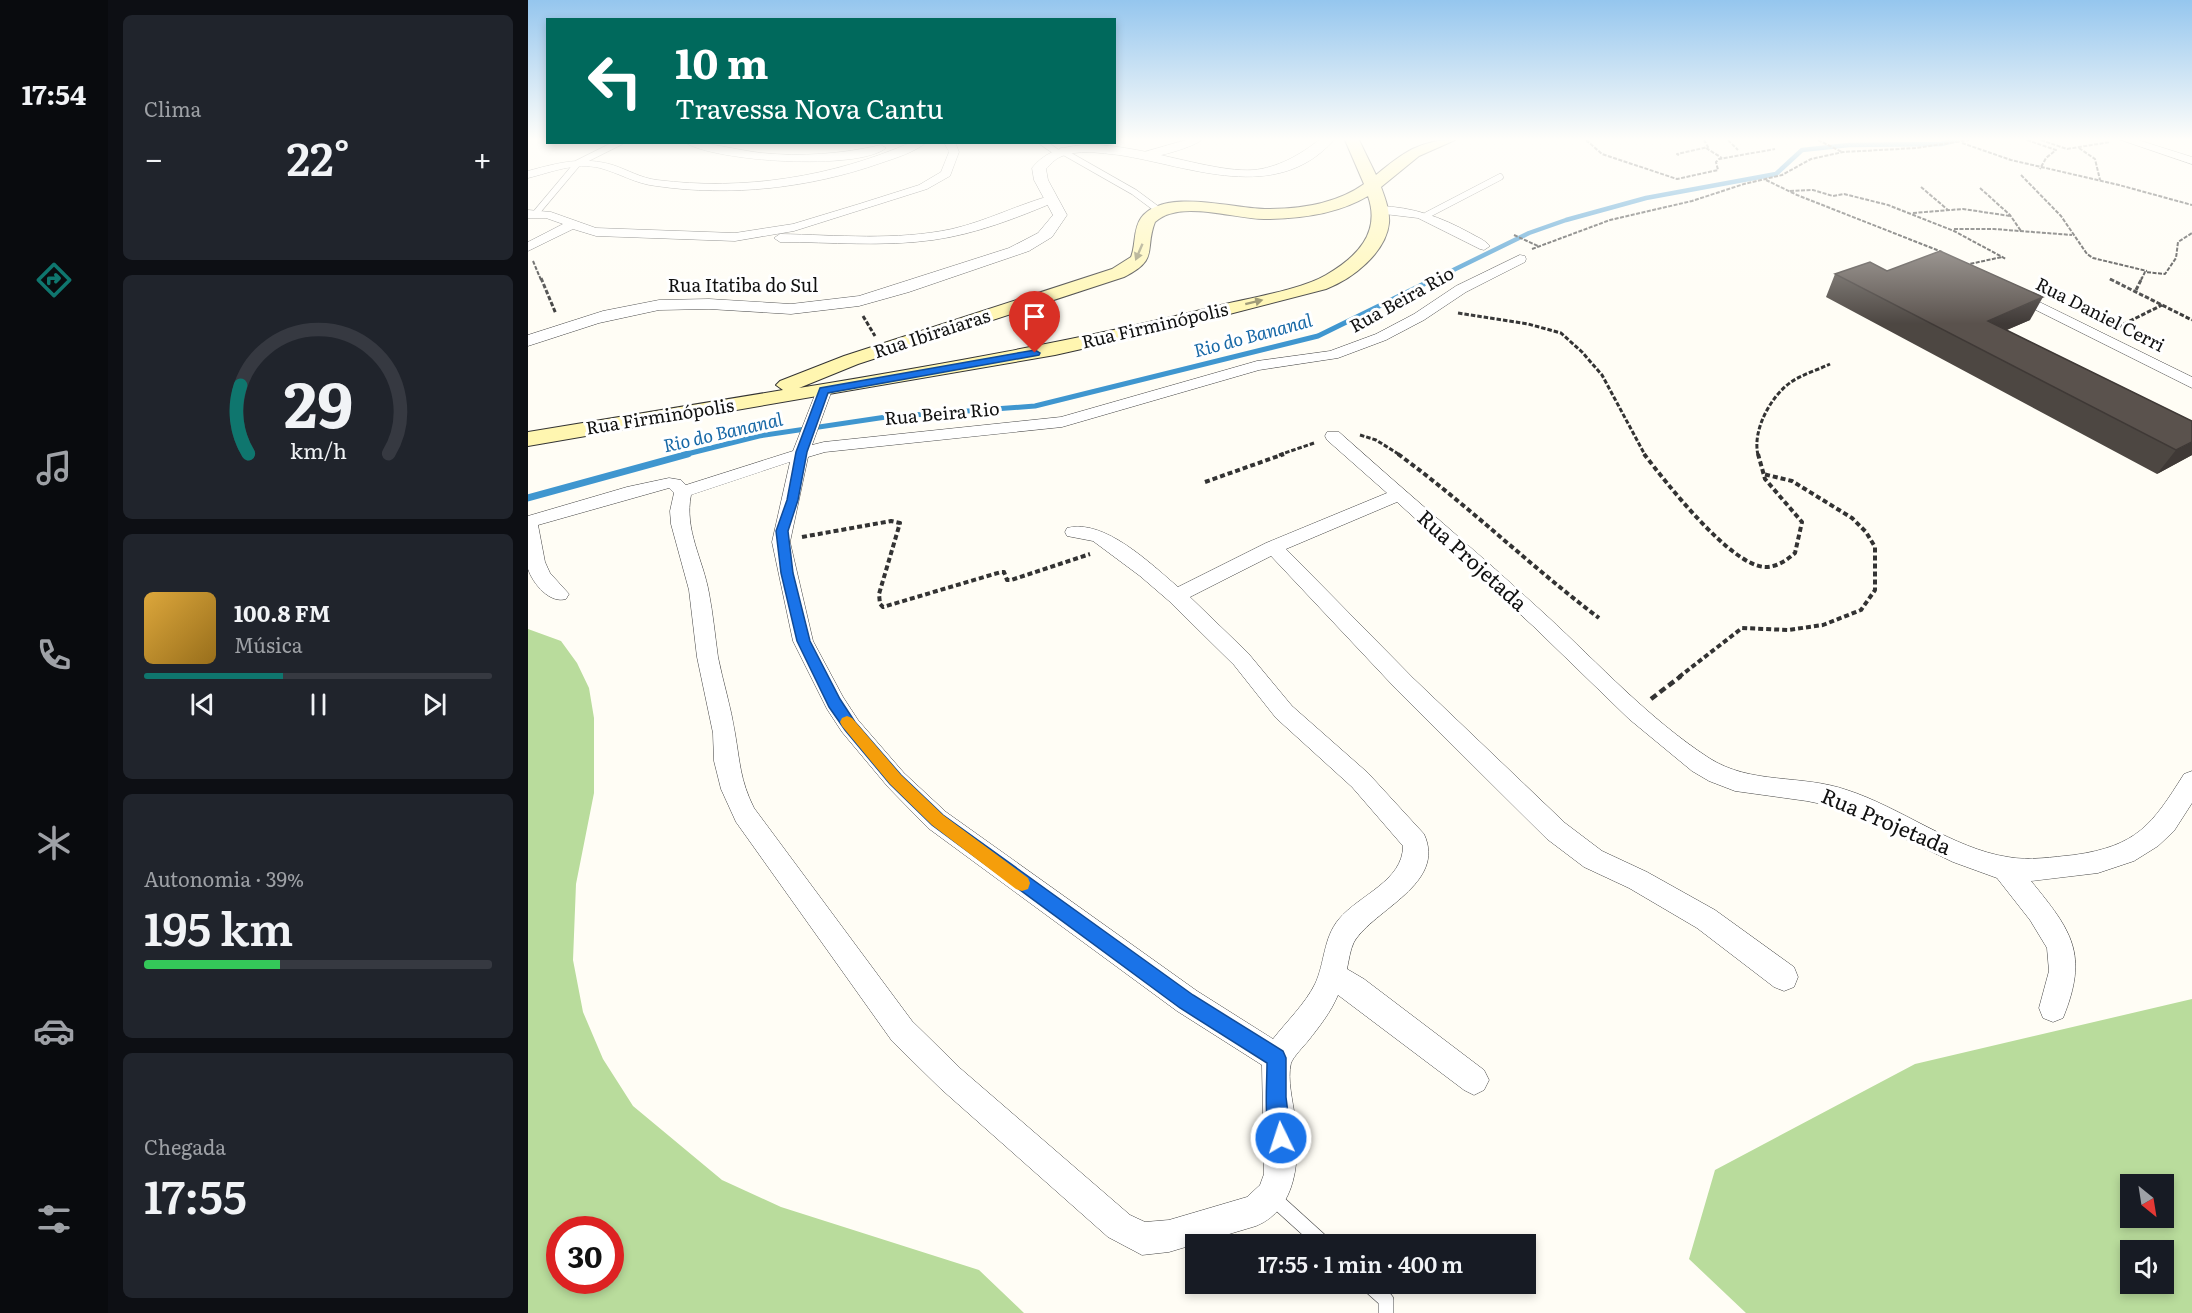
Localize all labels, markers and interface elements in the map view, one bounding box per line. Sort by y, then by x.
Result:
text: 10 m [675,30,769,92]
icon: left [576,42,654,120]
text: 17:54 [22,73,86,113]
text: Travessa Nova Cantu [675,87,944,127]
text: Clima [144,93,201,123]
text: 22° [286,123,350,190]
text: − [144,132,163,181]
text: + [473,132,492,181]
one-way arrow [1134,244,1144,262]
icon: directions [33,259,75,301]
street label: Rua Beira Rio [1344,259,1458,339]
street label: Rua Daniel Cerri [2031,269,2170,358]
street label: Rua Itatiba do Sul [668,271,818,298]
pin [1009,291,1060,353]
street label: Rua Firminópolis [1079,295,1231,355]
one-way arrow [1245,297,1264,307]
icon: arrive [1018,300,1051,333]
street label: Rua Ibiraiaras [870,301,993,364]
water label: Rio do Bananal [1190,305,1316,363]
text: 29 [283,355,353,447]
street label: Rua Firminópolis [584,390,736,441]
street label: Rua Beira Rio [883,394,1001,431]
water label: Rio do Bananal [660,404,786,458]
text: km/h [289,434,347,466]
icon: music [33,447,75,489]
street label: Rua Projetada [1412,501,1536,617]
text: 100.8 FM [234,596,330,629]
text: Música [234,629,303,659]
icon: phone [33,634,75,676]
icon: previous [186,688,219,721]
icon: pause [302,688,335,721]
icon: next [418,688,451,721]
street label: Rua Projetada [1817,778,1957,861]
icon: climate [33,822,75,864]
text: Autonomia · 39% [144,863,304,893]
text: 195 km [144,893,293,960]
icon: car [33,1010,75,1052]
position arrow [1249,1106,1313,1170]
text: Chegada [144,1131,226,1161]
text: 17:55 [144,1161,247,1228]
north arrow [2120,1174,2174,1228]
map controls [2120,1174,2174,1294]
icon: filters [33,1198,75,1240]
speed limit sign: 30 [546,1216,624,1294]
button: sound [2120,1240,2174,1294]
text: 17:55 · 1 min · 400 m [1258,1247,1463,1280]

